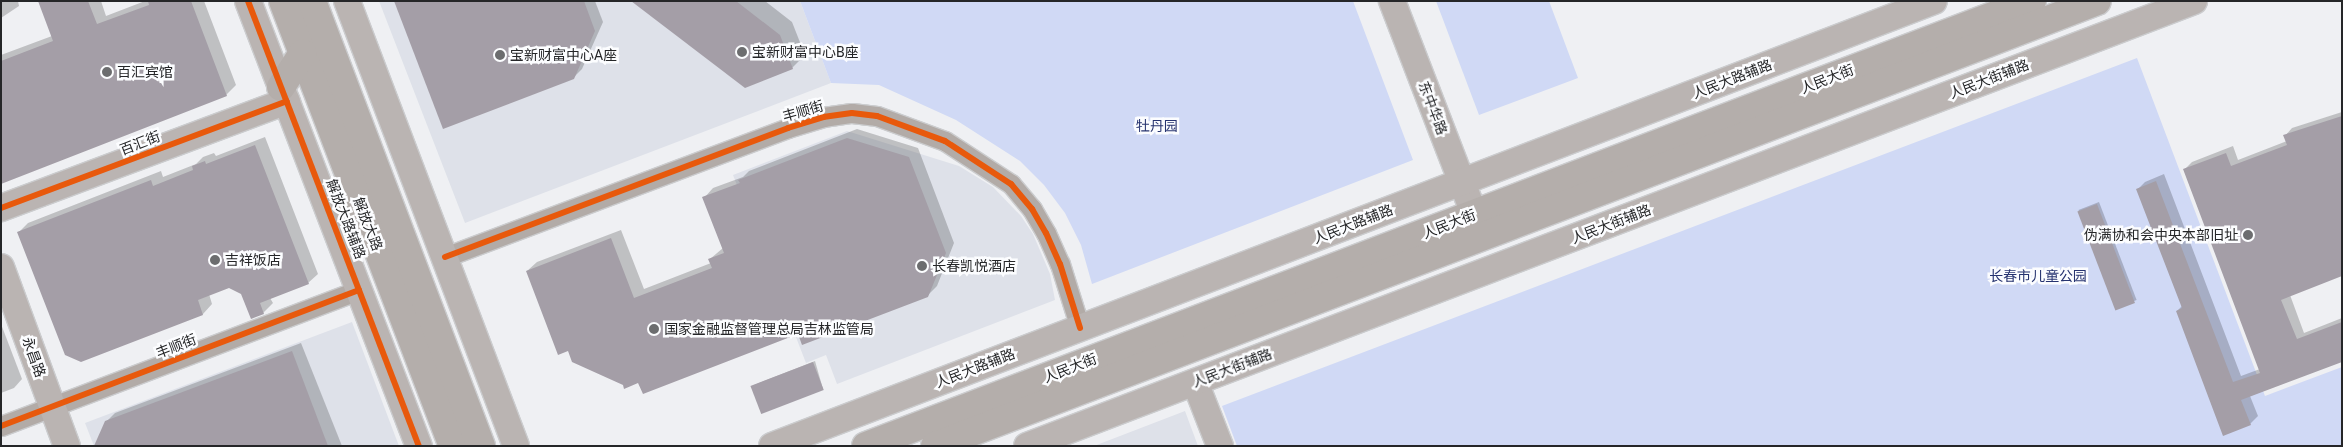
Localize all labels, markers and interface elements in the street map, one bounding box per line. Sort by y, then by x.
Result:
place label: 宝新财富中心B座 [752,44,859,60]
marker: 宝新财富中心B座 [736,46,748,58]
place label: 宝新财富中心A座 [510,47,617,63]
marker: 宝新财富中心A座 [494,49,506,61]
street label: 人民大路辅路 [1690,56,1774,102]
street label: 人民大街辅路 [1947,56,2031,102]
street label: 人民大街 [1798,61,1856,97]
place label: 百汇宾馆 [117,64,173,80]
marker: 百汇宾馆 [101,66,113,78]
street label: 东中华路 [1415,79,1451,137]
street label: 丰顺街 [780,97,826,125]
park label: 牡丹园 [1136,118,1178,134]
street label: 百汇街 [117,128,163,158]
street label: 解放大路辅路 [323,177,369,261]
street label: 解放大路 [350,195,386,253]
street label: 人民大路辅路 [1311,201,1395,247]
street label: 人民大街辅路 [1569,201,1653,247]
street label: 人民大街 [1420,206,1478,242]
place label: 伪满协和会中央本部旧址 [2084,227,2238,243]
marker: 伪满协和会中央本部旧址 [2242,229,2254,241]
place label: 吉祥饭店 [225,252,281,268]
marker: 吉祥饭店 [209,254,221,266]
place label: 长春凯悦酒店 [932,258,1016,274]
marker: 长春凯悦酒店 [916,260,928,272]
park label: 长春市儿童公园 [1989,268,2087,284]
place label: 国家金融监督管理总局吉林监管局 [664,321,874,337]
marker: 国家金融监督管理总局吉林监管局 [648,323,660,335]
street label: 丰顺街 [153,331,199,361]
street label: 永昌路 [19,334,49,380]
street label: 人民大路辅路 [933,345,1017,391]
street label: 人民大街辅路 [1190,345,1274,391]
street label: 人民大街 [1041,350,1099,386]

